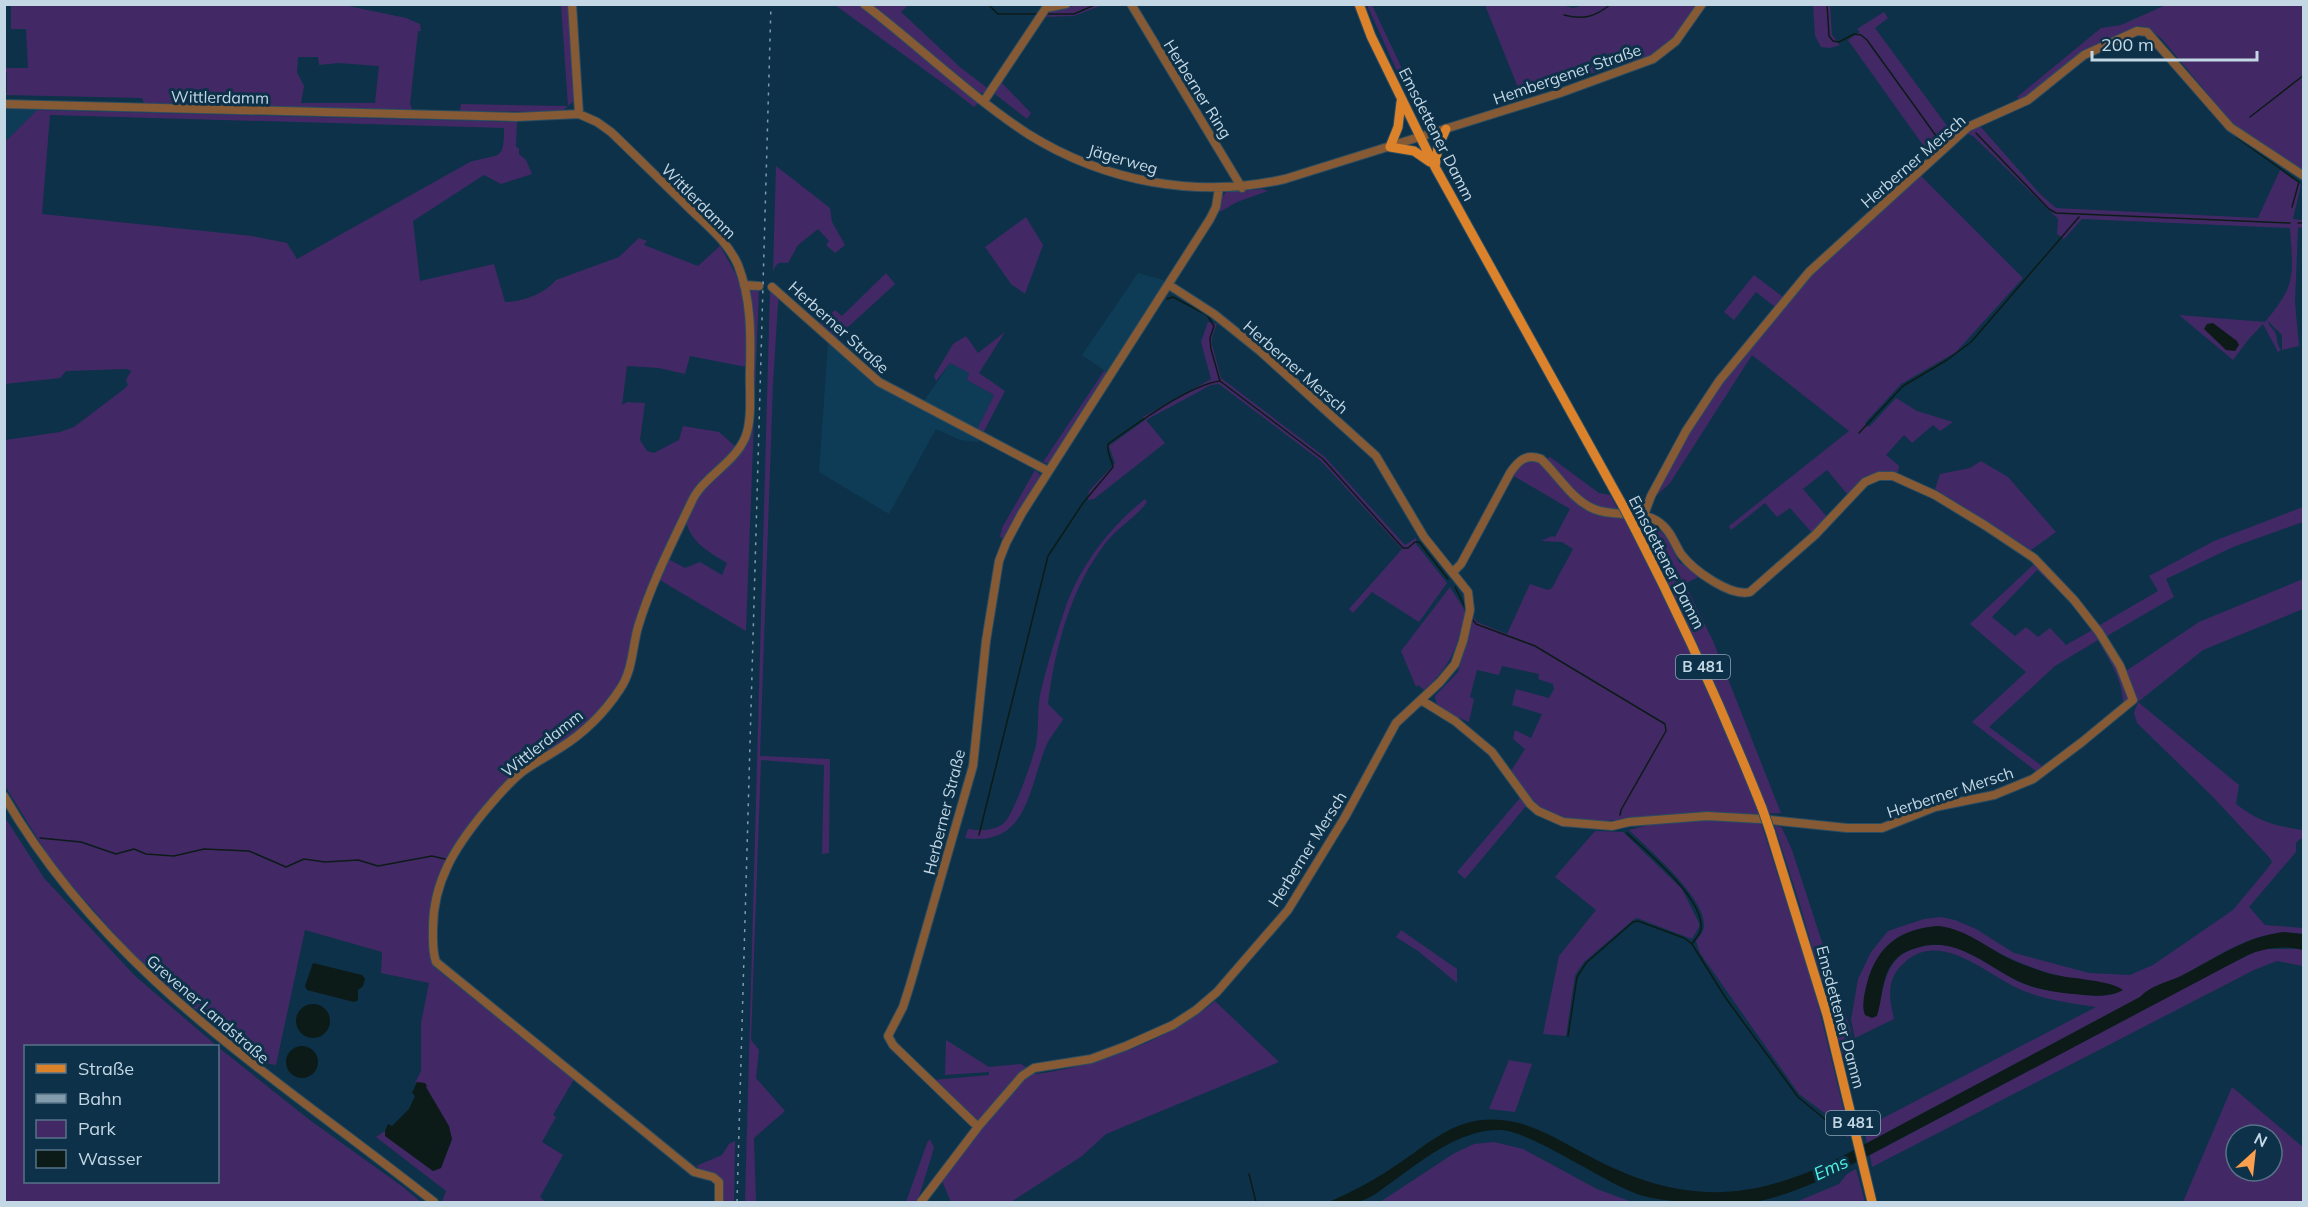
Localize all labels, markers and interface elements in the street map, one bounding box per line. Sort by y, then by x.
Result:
scale bar [2092,24,2257,62]
text: 200 m [2101,33,2154,56]
street label: Herberner Ring [1160,36,1236,142]
street label: Hembergener Straße [1490,39,1644,109]
street label: Emsdettener Damm [1395,64,1479,204]
street label: Wittlerdamm [171,86,269,108]
street label: Herberner Mersch [1856,110,1970,212]
street label: Jägerweg [1086,140,1160,178]
street label: Wittlerdamm [657,159,741,243]
street label: Herberner Straße [784,277,894,377]
street label: Herberner Mersch [1239,316,1353,418]
street label: Emsdettener Damm [1625,492,1709,632]
road number: B 481 [1676,655,1730,679]
street label: Wittlerdamm [497,705,587,781]
street label: Herberner Straße [919,747,969,877]
street label: Herberner Mersch [1884,762,2016,822]
street label: Herberner Mersch [1263,788,1351,910]
street label: Emsdettener Damm [1812,943,1870,1091]
street label: Grevener Landstraße [143,950,273,1068]
legend [24,1045,219,1183]
text: Straße [78,1057,134,1080]
text: Bahn [78,1087,122,1110]
road number: B 481 [1826,1111,1880,1135]
text: Park [78,1117,117,1140]
north arrow [2224,1123,2284,1183]
text: N [2251,1128,2271,1151]
text: Wasser [78,1147,142,1170]
water label: Ems [1810,1150,1852,1185]

